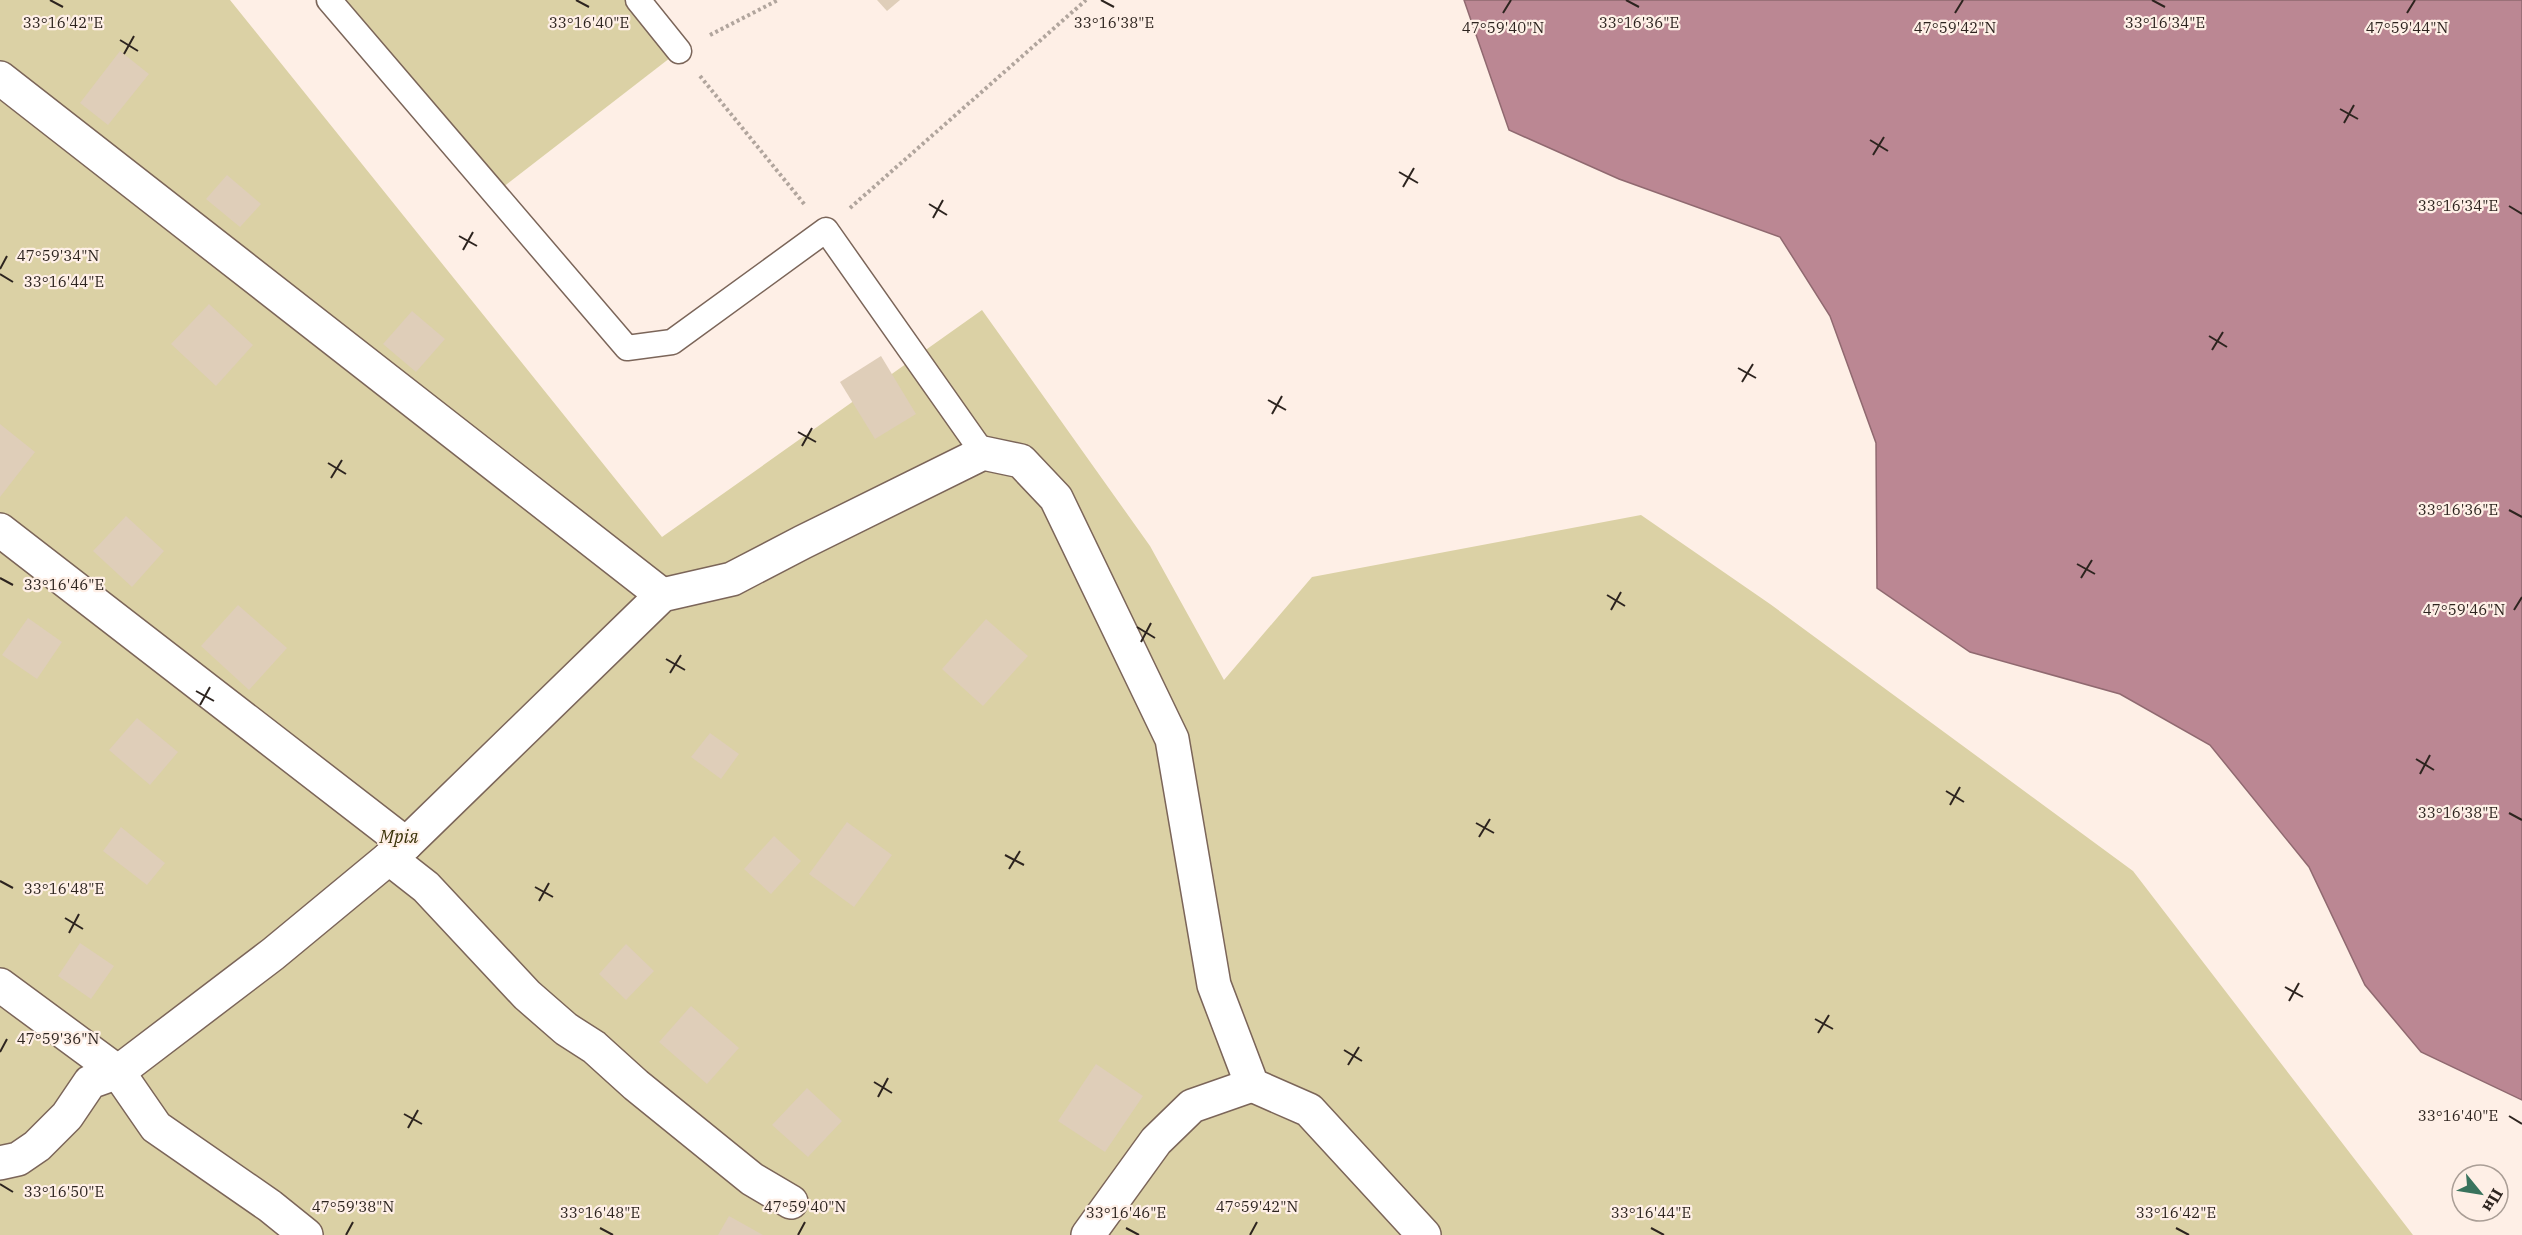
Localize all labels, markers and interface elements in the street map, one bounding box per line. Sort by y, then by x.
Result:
text: 33°16'42"E [23,13,103,32]
text: 33°16'40"E [549,13,629,32]
text: 33°16'38"E [1074,13,1154,32]
text: 33°16'36"E [1599,13,1679,32]
text: 33°16'34"E [2125,13,2205,32]
text: 47°59'40"N [1462,18,1544,37]
text: 47°59'42"N [1914,18,1996,37]
text: 47°59'44"N [2366,18,2448,37]
text: 33°16'34"E [2418,196,2498,215]
text: 47°59'34"N [17,246,99,265]
text: 33°16'44"E [24,272,104,291]
text: 33°16'36"E [2418,500,2498,519]
text: 33°16'46"E [24,575,104,594]
text: 47°59'46"N [2423,600,2505,619]
text: 33°16'38"E [2418,803,2498,822]
park label: Мрія [379,825,419,848]
text: 33°16'48"E [24,879,104,898]
text: 47°59'36"N [17,1029,99,1048]
text: 33°16'40"E [2418,1106,2498,1125]
north arrow [2450,1163,2510,1223]
text: 33°16'50"E [24,1182,104,1201]
text: Пн [2478,1185,2508,1216]
text: 47°59'38"N [312,1197,394,1216]
text: 47°59'40"N [764,1197,846,1216]
text: 47°59'42"N [1216,1197,1298,1216]
text: 33°16'48"E [560,1203,640,1222]
text: 33°16'46"E [1086,1203,1166,1222]
text: 33°16'44"E [1611,1203,1691,1222]
text: 33°16'42"E [2136,1203,2216,1222]

